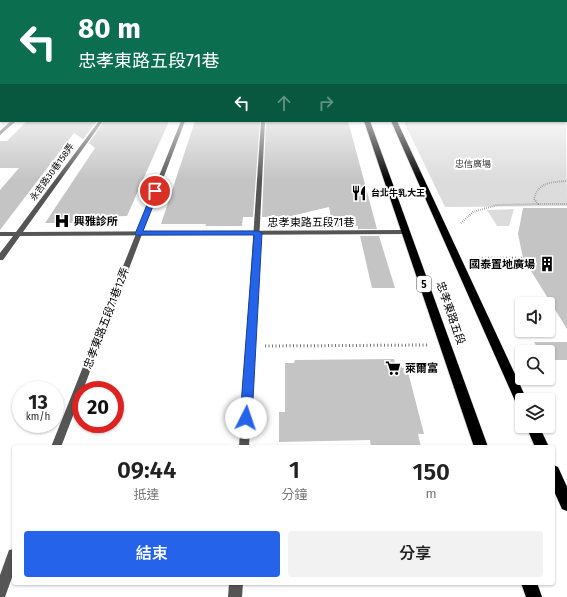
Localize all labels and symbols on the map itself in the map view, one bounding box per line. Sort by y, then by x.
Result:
street label: 永吉路30巷158弄 [28,142,76,202]
park label: 忠信廣場 [455,159,491,169]
pin [138,174,172,208]
restaurant icon: 台北牛乳大王 [350,184,368,202]
place label: 台北牛乳大王 [371,188,425,198]
hospital icon: 興雅診所 [53,212,71,230]
place label: 興雅診所 [74,215,118,228]
street label: 忠孝東路五段71巷 [268,216,354,229]
building icon: 國泰置地廣場 [538,255,556,273]
place label: 國泰置地廣場 [469,258,535,271]
street label: 忠孝東路五段71巷12弄 [81,266,132,371]
road number: 5 [417,276,431,292]
street label: 忠孝東路五段 [434,280,467,346]
supermarket icon: 萊爾富 [384,359,402,377]
place label: 萊爾富 [405,362,438,375]
speed limit sign: 20 [72,381,124,433]
position arrow [225,397,267,439]

